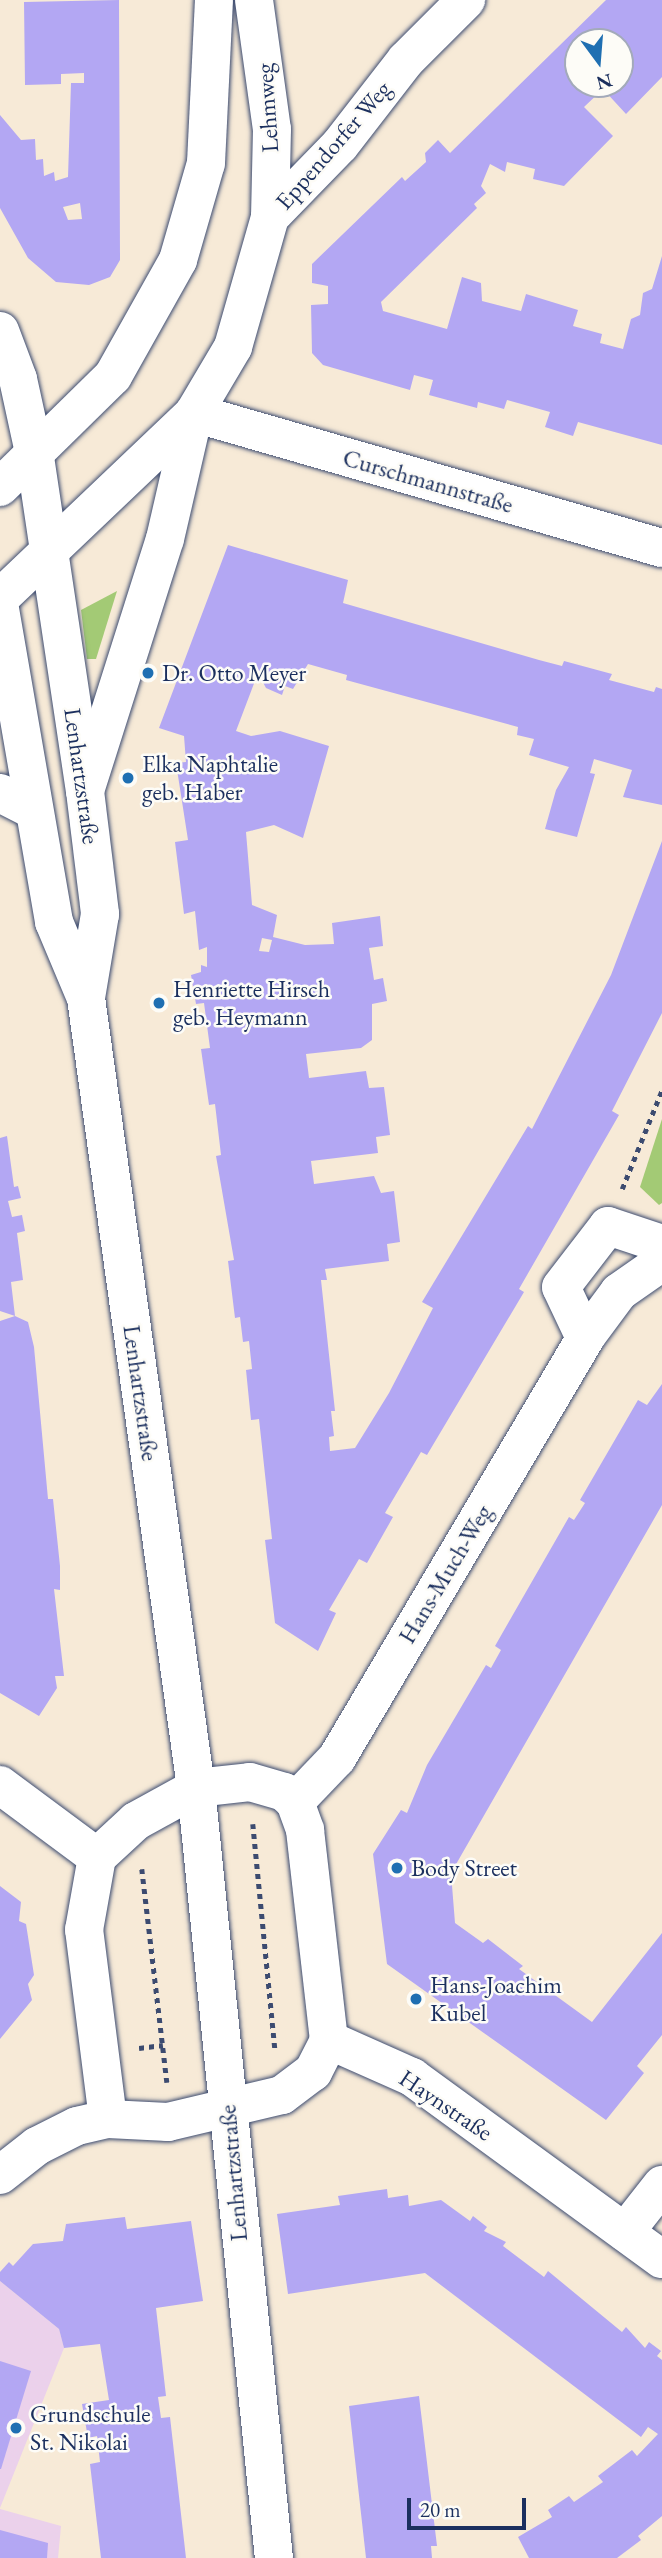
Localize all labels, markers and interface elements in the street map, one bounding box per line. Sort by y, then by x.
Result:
north arrow [564,28,634,98]
street label: Lehmweg [250,62,284,154]
text: N [594,68,615,96]
street label: Eppendorfer Weg [269,75,397,215]
street label: Curschmannstraße [340,443,516,519]
place label: Dr. Otto Meyer [162,659,306,687]
marker: Dr. Otto Meyer [140,665,156,681]
street label: Lenhartzstraße [58,706,106,846]
place label: Elka Naphtalie geb. Haber [142,750,278,806]
marker: Elka Naphtalie geb. Haber [120,770,136,786]
place label: Henriette Hirsch geb. Heymann [173,975,330,1031]
marker: Henriette Hirsch geb. Heymann [151,995,167,1011]
street label: Lenhartzstraße [117,1323,165,1463]
street label: Hans-Much-Weg [392,1499,498,1649]
place label: Body Street [411,1854,517,1882]
marker: Body Street [389,1860,405,1876]
place label: Hans-Joachim Kubel [430,1971,562,2027]
marker: Hans-Joachim Kubel [408,1991,424,2007]
street label: Haynstraße [394,2063,498,2147]
street label: Lenhartzstraße [213,2104,253,2242]
place label: Grundschule St. Nikolai [30,2400,151,2456]
marker: Grundschule St. Nikolai [8,2420,24,2436]
scale bar [410,2484,529,2528]
text: 20 m [420,2496,461,2523]

